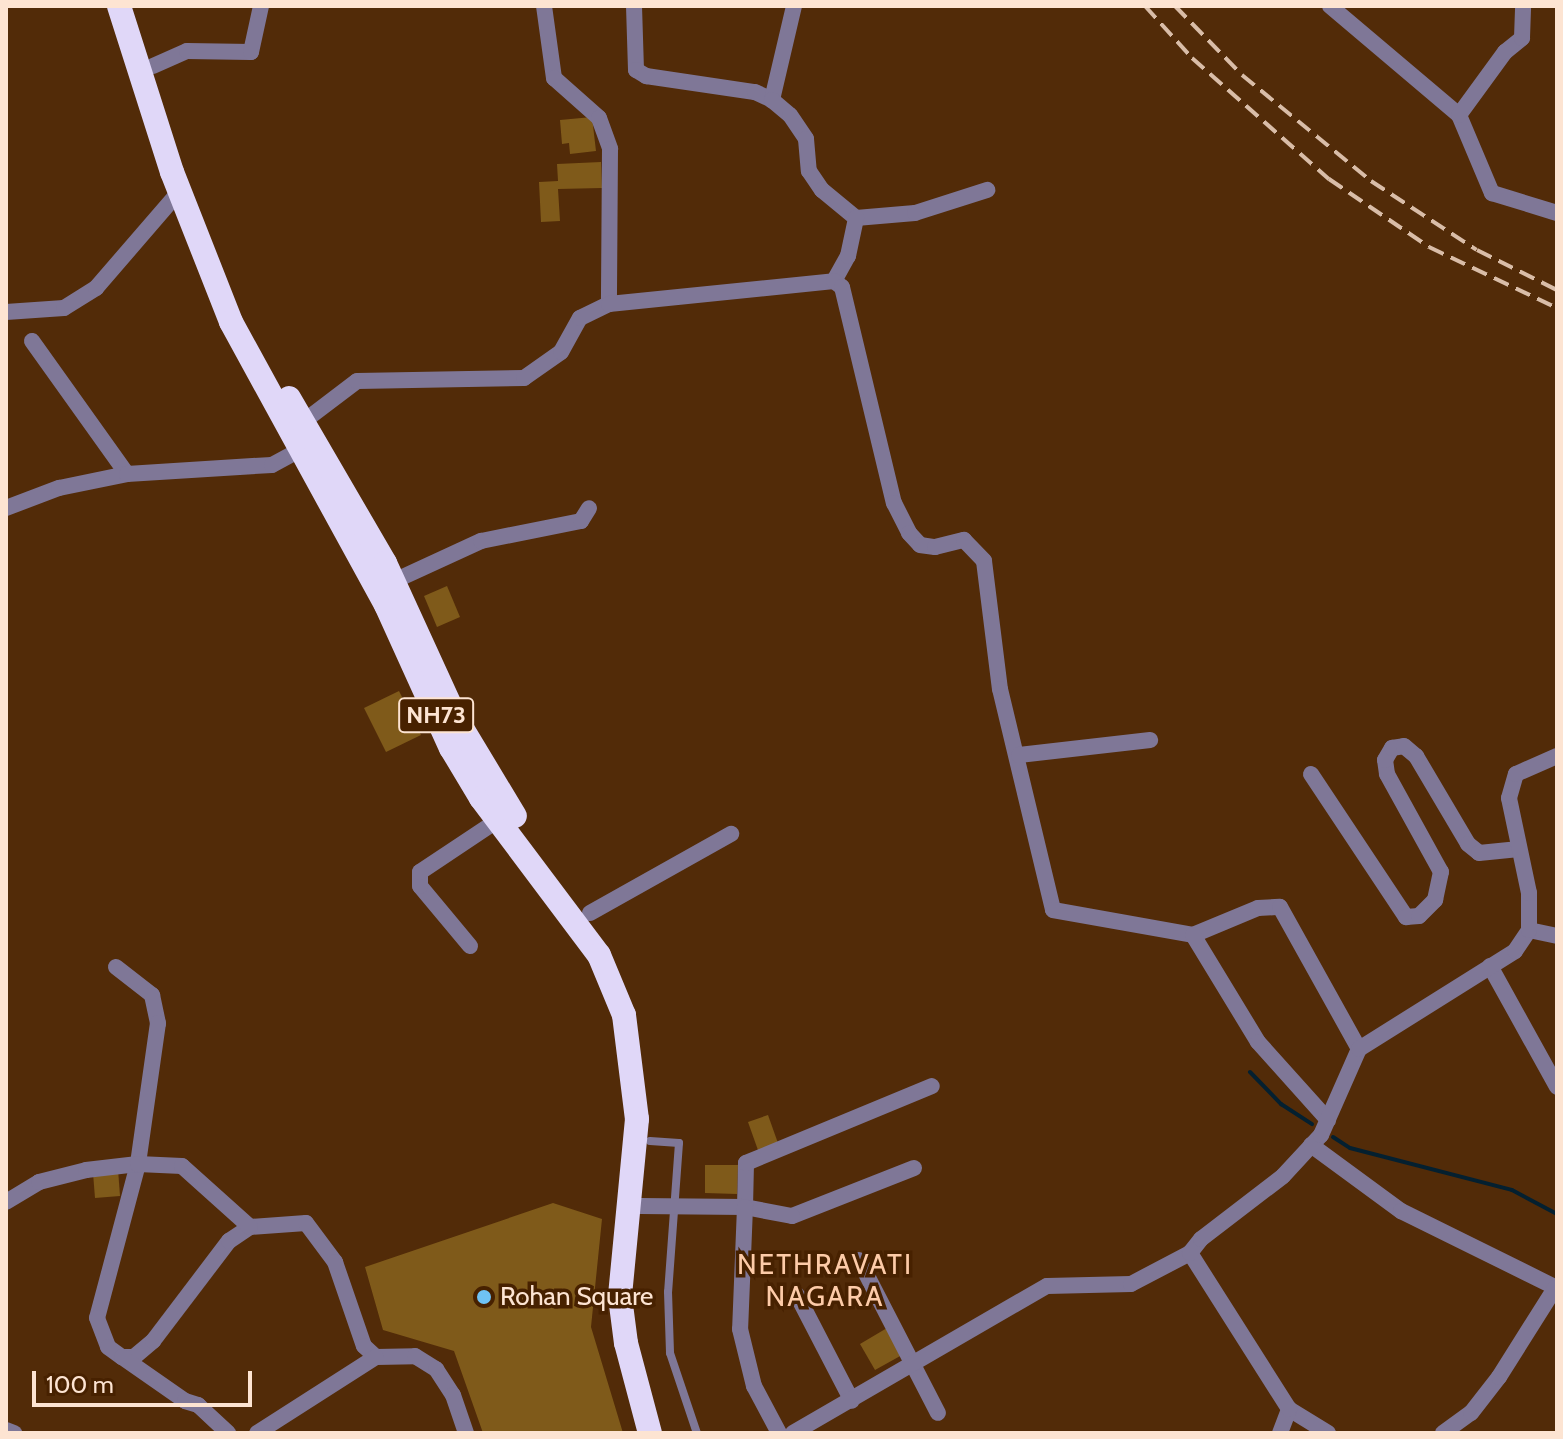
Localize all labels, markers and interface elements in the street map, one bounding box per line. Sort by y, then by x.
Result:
road number: NH73 [398,695,474,735]
district label: NETHRAVATI NAGARA [737,1247,913,1313]
place label: Rohan Square [500,1281,653,1313]
marker: Rohan Square [475,1288,493,1306]
scale bar [36,1355,256,1405]
text: 100 m [46,1370,114,1399]

